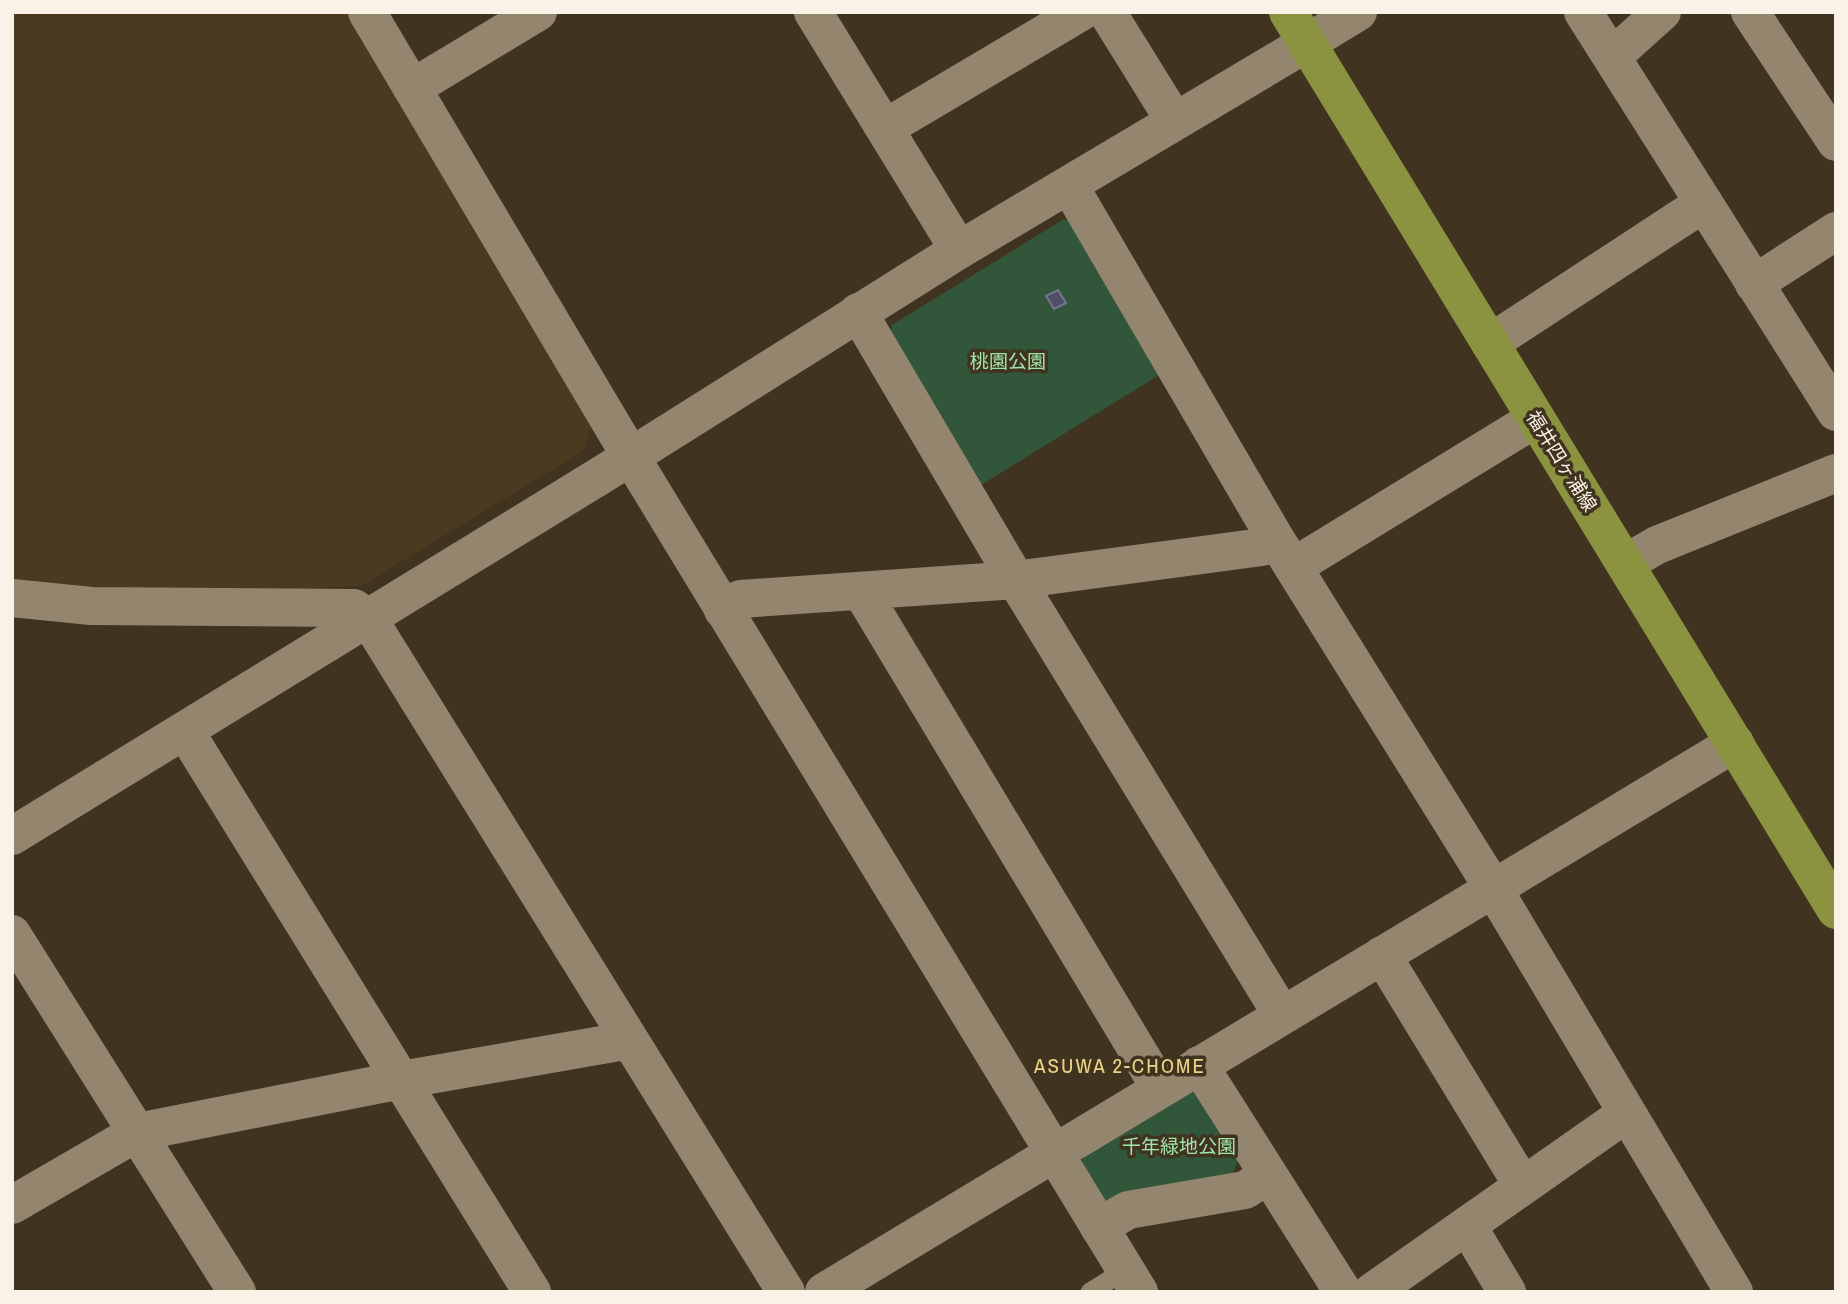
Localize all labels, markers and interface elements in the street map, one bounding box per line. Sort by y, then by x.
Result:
park label: 桃園公園 [970,348,1046,374]
street label: 福井四ヶ浦線 [1521,406,1603,516]
district label: ASUWA 2-CHOME [1033,1051,1206,1080]
park label: 千年緑地公園 [1122,1133,1236,1159]

